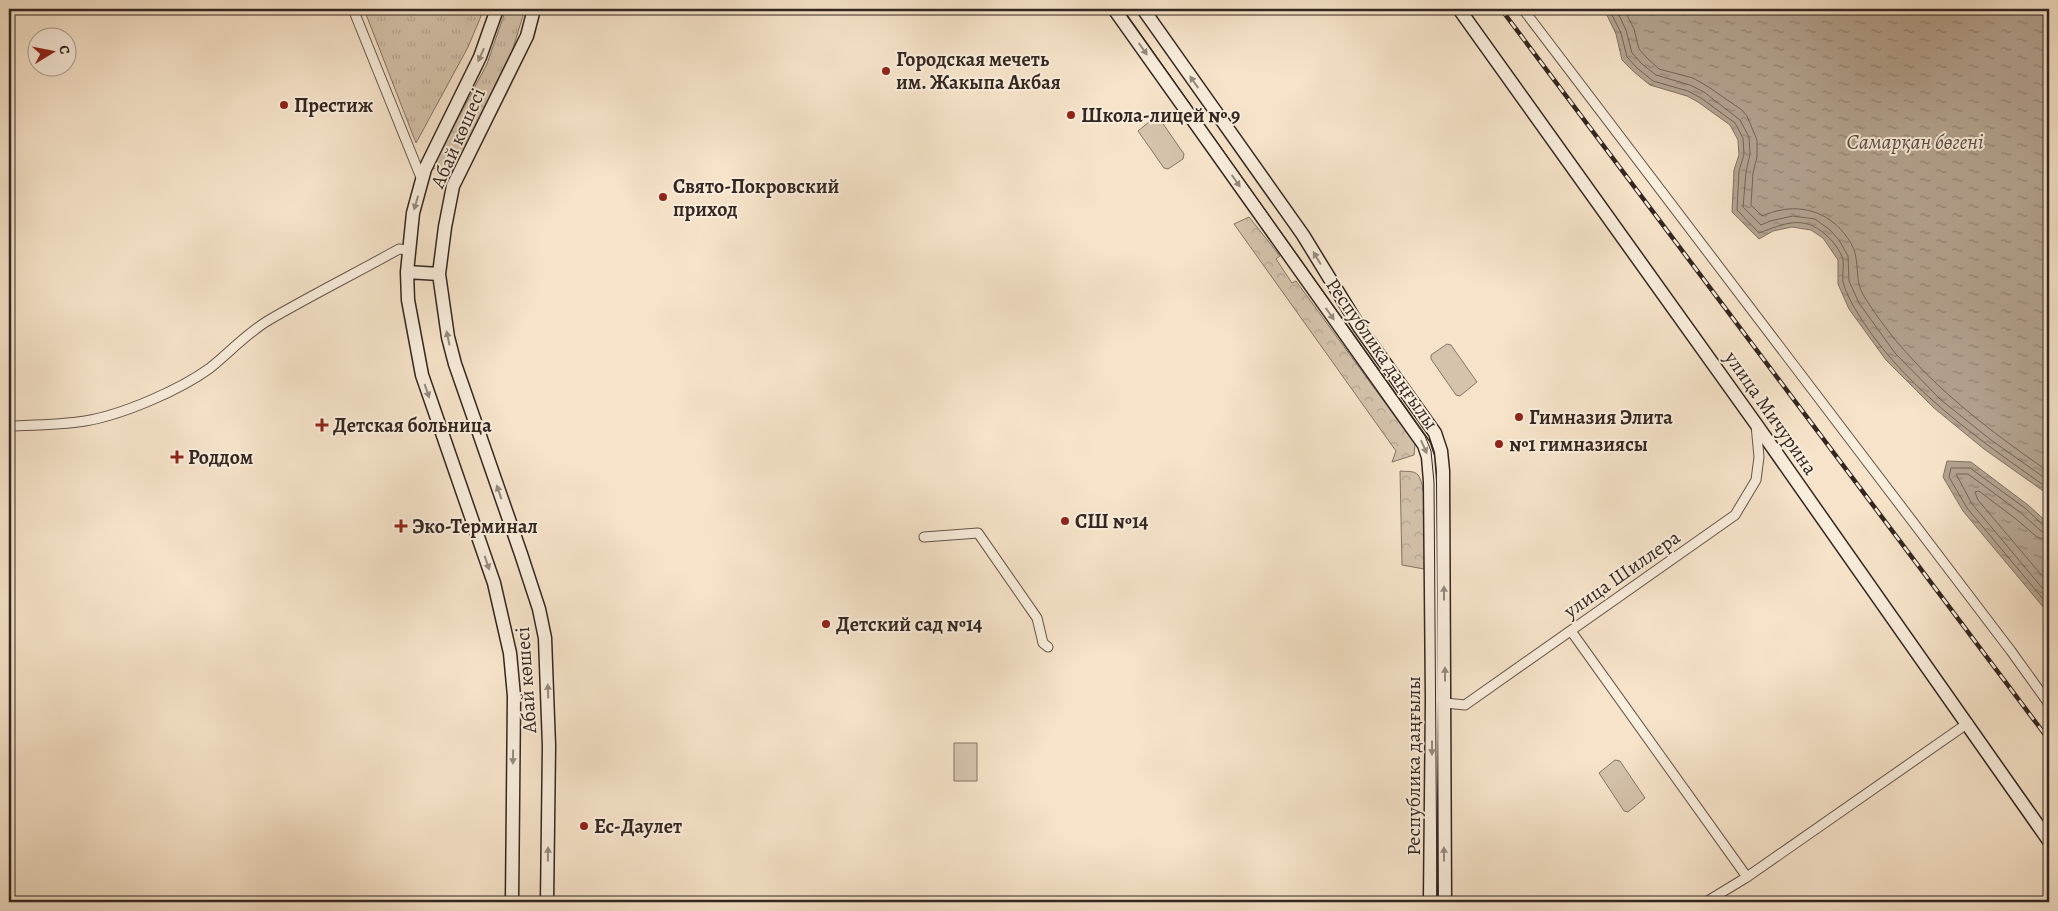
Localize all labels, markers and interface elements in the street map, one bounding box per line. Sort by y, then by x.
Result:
north arrow [28,28,78,78]
one-way arrow [1138,42,1148,55]
text: С [54,44,74,56]
place label: Городская мечеть им. Жакыпа Акбая [896,46,1061,96]
one-way arrow [476,48,484,62]
marker: Городская мечеть им. Жакыпа Акбая [880,65,892,77]
one-way arrow [1189,75,1199,89]
street label: Абай көшесі [424,84,492,193]
place label: Престиж [294,92,374,119]
marker: Престиж [278,99,290,111]
place label: Школа-лицей № 9 [1081,102,1240,129]
marker: Школа-лицей № 9 [1065,109,1077,121]
water label: Самарқан бөгені [1846,128,1984,156]
place label: Свято-Покровский приход [673,173,840,223]
one-way arrow [1231,175,1241,188]
marker: Свято-Покровский приход [657,191,669,203]
one-way arrow [411,196,419,211]
one-way arrow [1312,251,1322,265]
street label: Республика даңғылы [1319,273,1445,435]
one-way arrow [1325,307,1335,321]
one-way arrow [444,329,452,345]
street label: улица Мичурина [1718,345,1824,481]
one-way arrow [424,384,432,399]
place label: Гимназия Элита [1529,404,1673,431]
marker: Гимназия Элита [1513,411,1525,423]
place label: Детская больница [333,412,492,439]
marker: Детская больница [315,418,329,432]
place label: №1 гимназиясы [1509,431,1648,458]
marker: №1 гимназиясы [1493,438,1505,450]
one-way arrow [1420,440,1428,454]
place label: Роддом [188,444,254,471]
marker: Роддом [170,450,184,464]
one-way arrow [495,484,502,499]
place label: СШ №14 [1075,508,1149,535]
place label: Эко-Терминал [412,513,538,540]
marker: СШ №14 [1059,515,1071,527]
marker: Эко-Терминал [394,519,408,533]
street label: улица Шиллера [1557,523,1686,625]
one-way arrow [483,556,491,571]
one-way arrow [1440,585,1448,601]
place label: Детский сад №14 [836,611,983,638]
marker: Детский сад №14 [820,618,832,630]
street label: Абай көшесі [509,626,543,735]
one-way arrow [1441,665,1449,681]
street label: Республика даңғылы [1400,676,1427,856]
one-way arrow [543,683,551,699]
one-way arrow [1428,740,1436,756]
one-way arrow [509,749,517,765]
place label: Ес-Даулет [594,813,682,840]
marker: Ес-Даулет [578,820,590,832]
one-way arrow [544,845,552,861]
one-way arrow [1440,845,1448,861]

